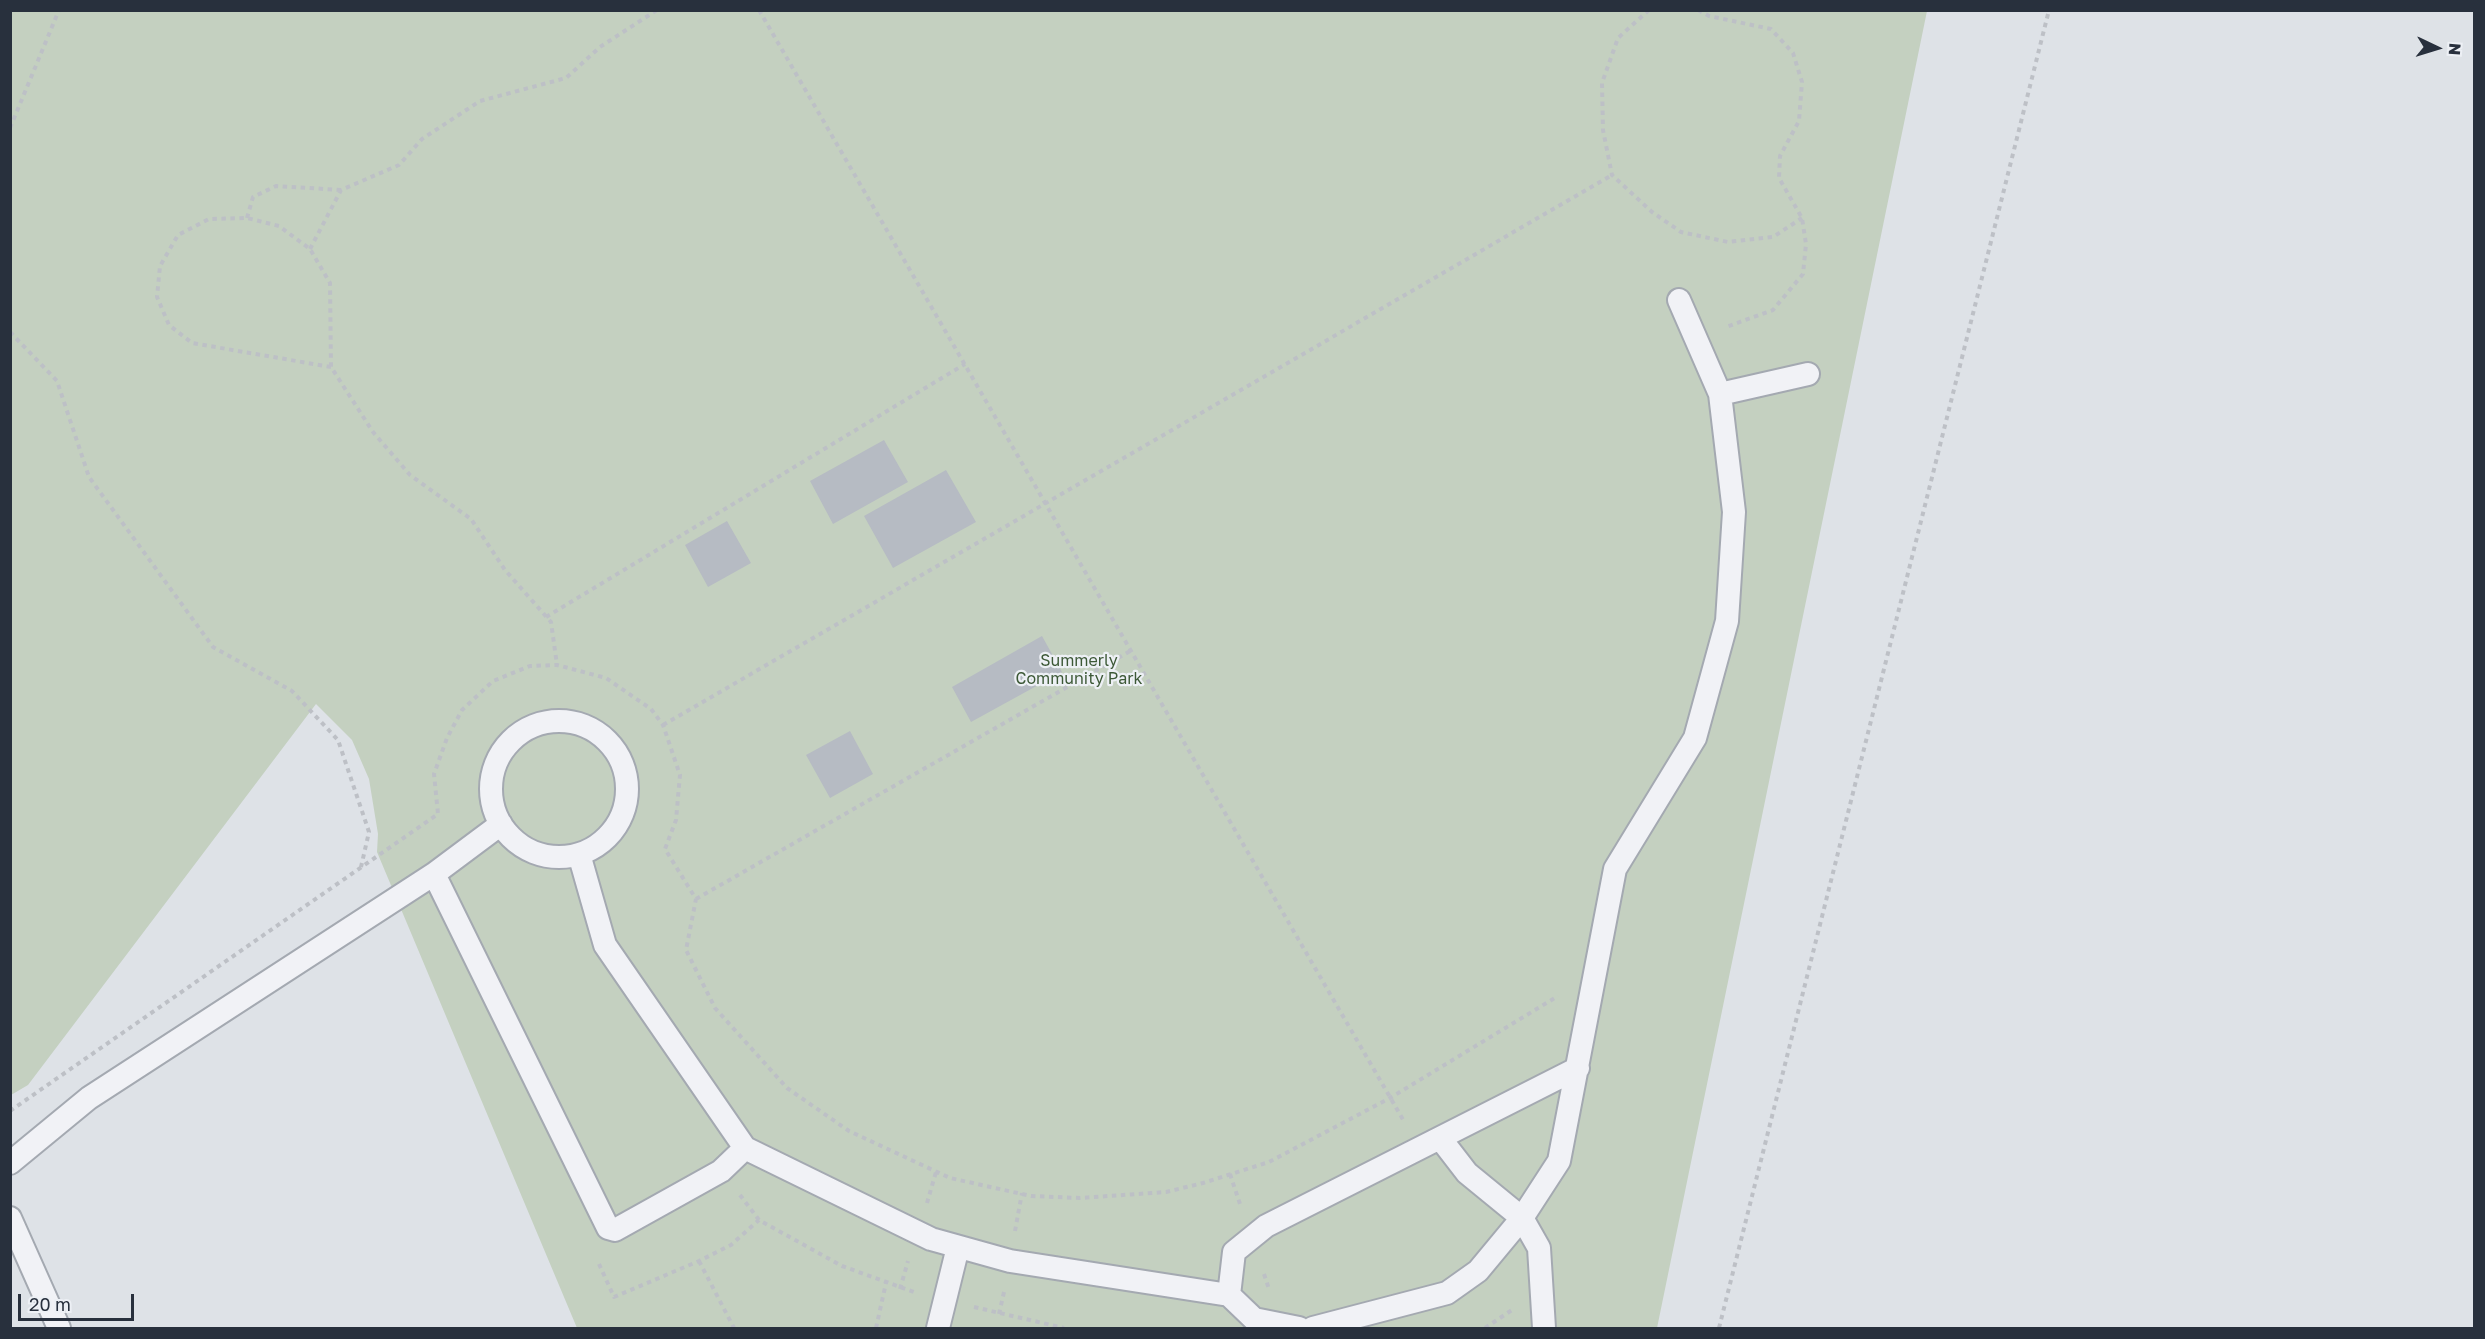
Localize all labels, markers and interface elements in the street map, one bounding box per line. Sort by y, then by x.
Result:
north arrow [2407,18,2467,78]
text: N [2445,42,2465,56]
park label: Summerly Community Park [1016,651,1142,689]
scale bar [21,1282,136,1320]
text: 20 m [29,1293,71,1315]

